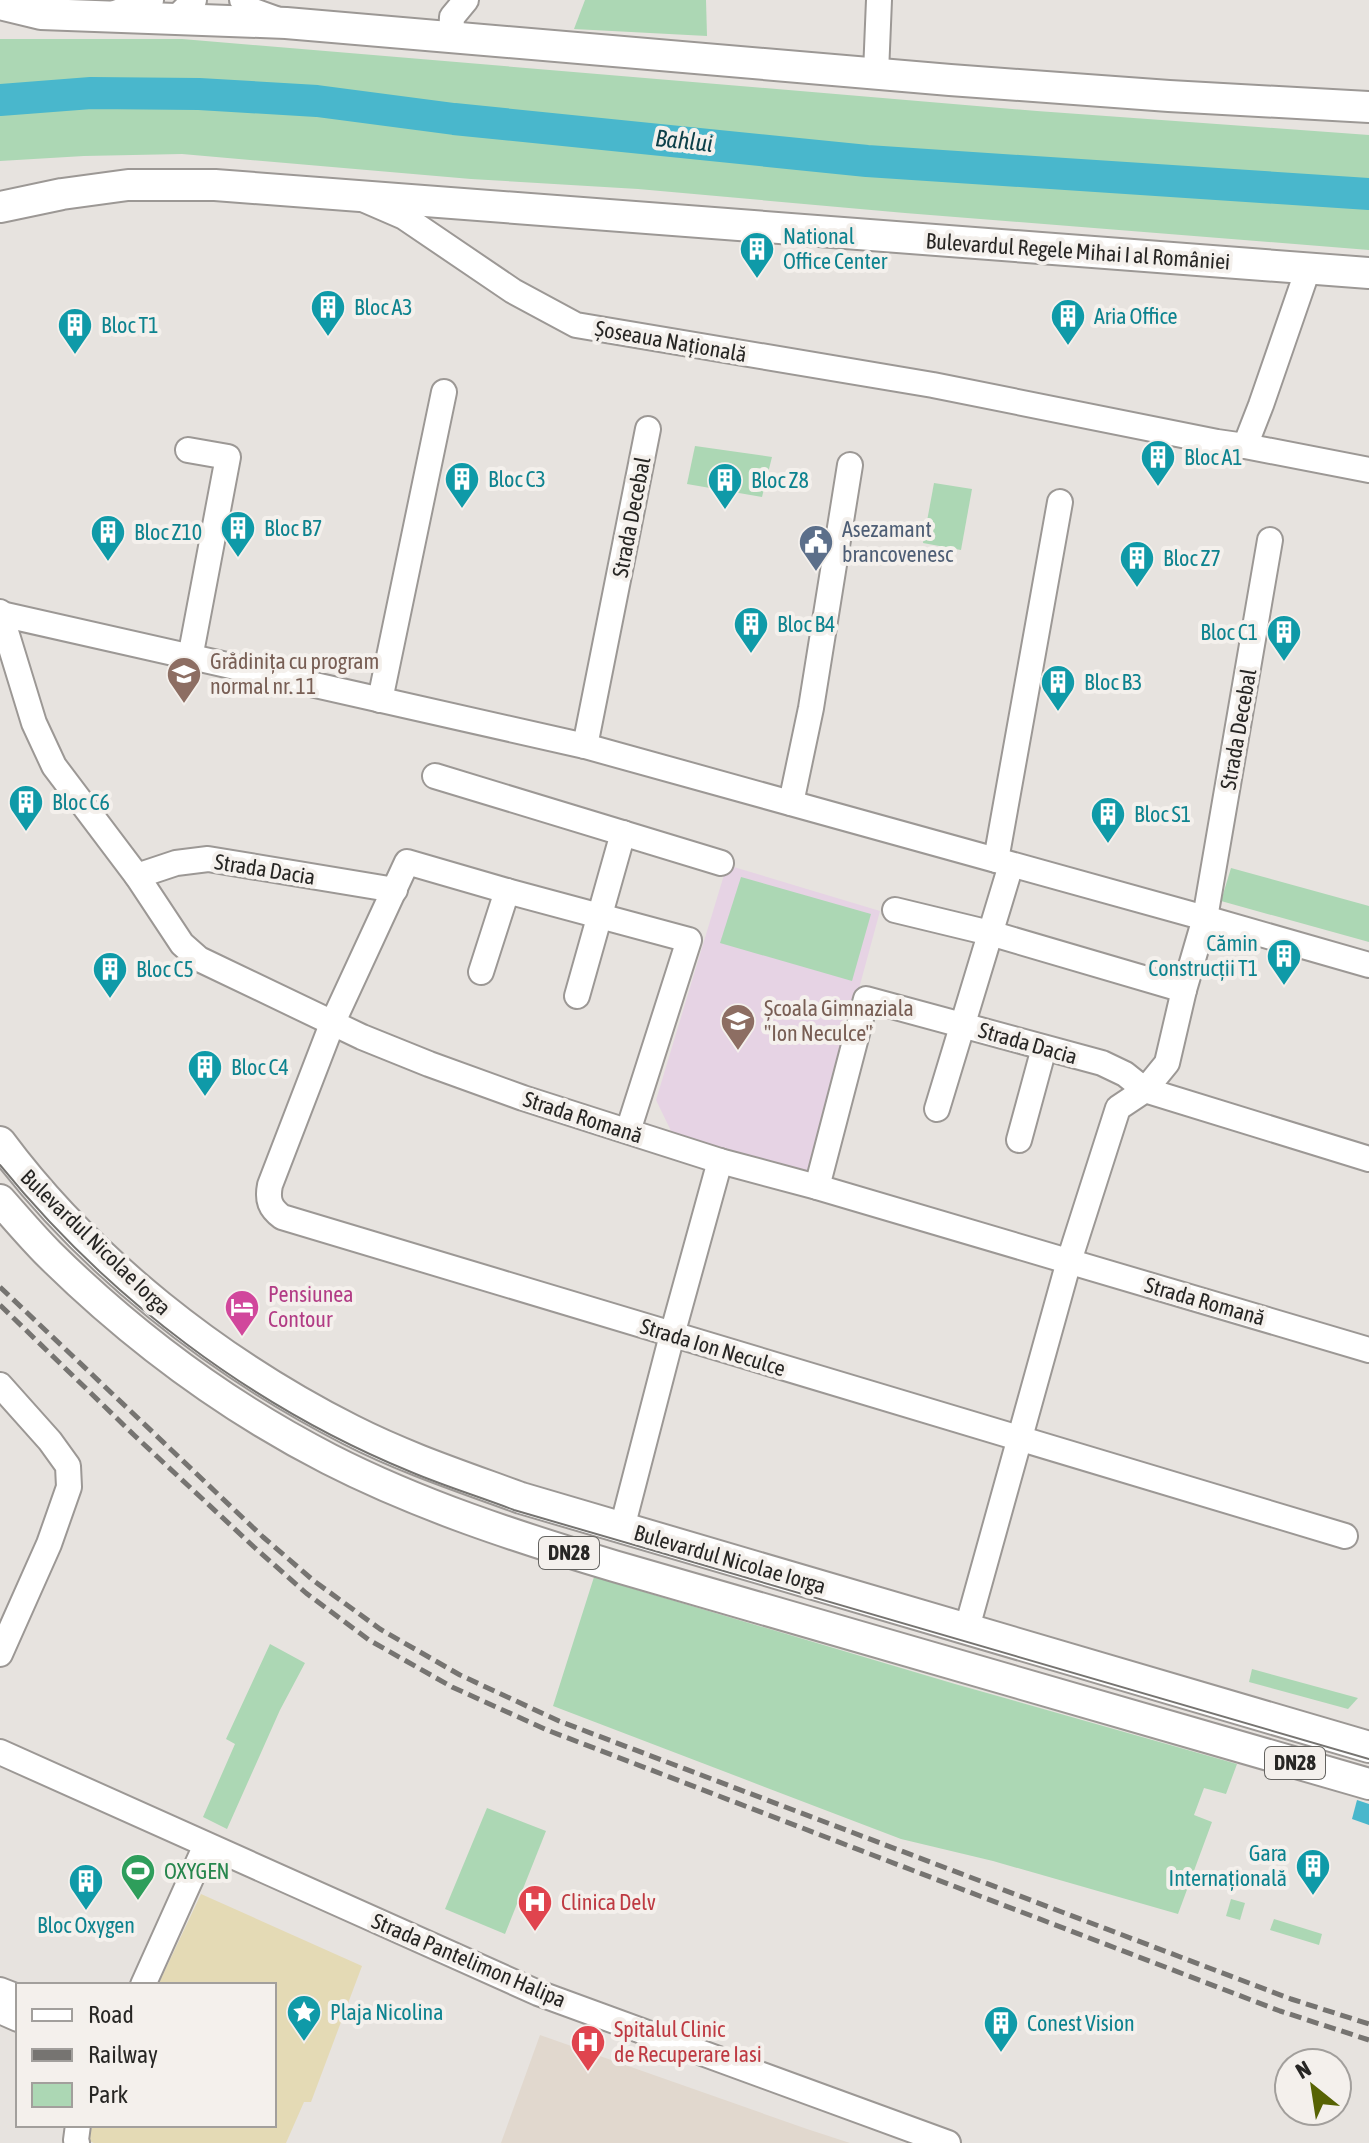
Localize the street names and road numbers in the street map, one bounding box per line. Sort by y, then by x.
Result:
street label: Bulevardul Regele Mihai I al României [925,227,1231,275]
street label: Șoseaua Națională [593,315,749,367]
street label: Strada Decebal [607,454,655,580]
street label: Strada Decebal [1215,666,1261,791]
street label: Strada Dacia [213,848,317,890]
street label: Strada Dacia [976,1017,1080,1069]
street label: Strada Romană [520,1086,646,1148]
street label: Bulevardul Nicolae Iorga [16,1164,176,1320]
street label: Strada Romană [1142,1271,1268,1331]
street label: Strada Ion Neculce [637,1313,789,1381]
street label: Bulevardul Nicolae Iorga [631,1519,829,1599]
road number: DN28 [539,1537,599,1569]
road number: DN28 [1265,1747,1325,1779]
street label: Strada Pantelimon Halipa [368,1907,570,2013]

